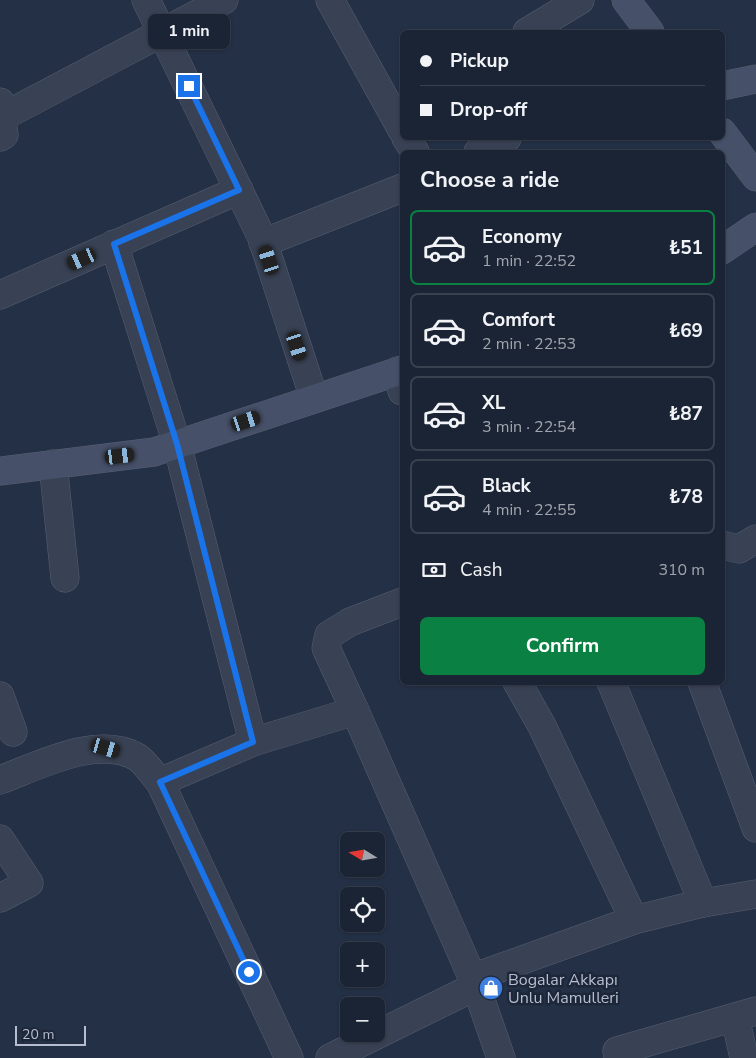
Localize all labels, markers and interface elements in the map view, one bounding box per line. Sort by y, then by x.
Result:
callout: 1 min [148,13,230,48]
text: 1 min [168,20,210,42]
text: Pickup [450,48,509,74]
route end [178,75,200,97]
text: Drop-off [450,97,527,123]
text: Choose a ride [420,165,559,195]
text: Economy [482,224,562,250]
icon: car [422,225,467,270]
text: ₺51 [669,235,703,261]
car [257,243,280,277]
car [65,246,98,272]
text: 1 min · 22:52 [482,250,576,272]
text: Comfort [482,307,555,333]
icon: car [422,308,467,353]
text: ₺69 [669,318,703,344]
car [285,329,308,363]
text: 2 min · 22:53 [482,333,576,355]
text: XL [482,390,505,416]
icon: car [422,391,467,436]
text: ₺87 [669,401,703,427]
car [229,409,262,433]
text: 3 min · 22:54 [482,416,576,438]
car [104,447,135,465]
text: Black [482,473,531,499]
icon: car [422,474,467,519]
text: ₺78 [669,484,703,510]
text: 4 min · 22:55 [482,499,576,521]
icon: cash [420,556,448,584]
text: Cash [460,557,502,583]
text: 310 m [658,559,705,581]
button: Confirm [420,617,705,675]
car [89,737,122,759]
north arrow [340,832,385,878]
map controls [340,832,385,1042]
button: locate [340,887,385,932]
button: + [340,942,385,987]
route start [238,961,260,983]
place label: Bogalar Akkapı Unlu Mamulleri [508,969,619,1009]
shop icon: Bogalar Akkapı Unlu Mamulleri [478,975,504,1001]
button: − [340,997,385,1042]
scale bar [15,1023,86,1046]
text: 20 m [22,1025,54,1044]

